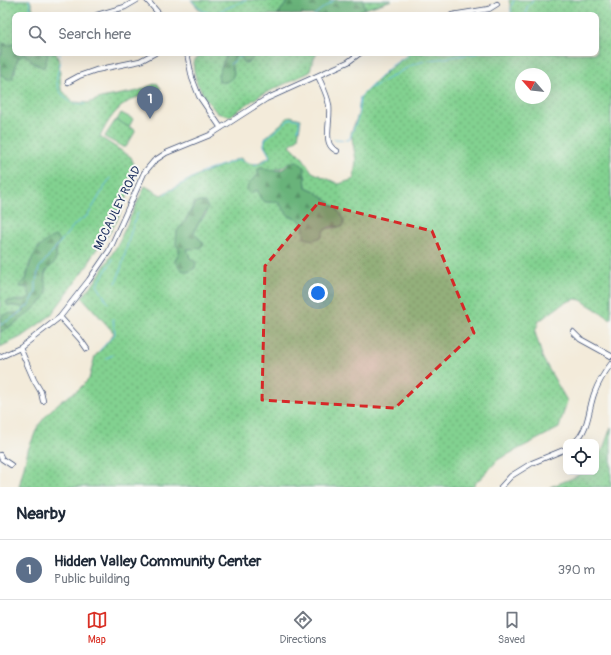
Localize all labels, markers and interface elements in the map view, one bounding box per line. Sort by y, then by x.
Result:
search box [12,12,599,56]
icon: search [26,23,48,45]
text: Search here [58,25,131,44]
north arrow [515,68,551,104]
pin: 1 [137,86,163,119]
street label: MCCAULEY ROAD [91,163,144,253]
your location [308,283,328,303]
map controls [563,439,599,475]
button: locate [563,439,599,475]
text: Nearby [16,503,65,524]
text: Hidden Valley Community Center [54,552,261,571]
text: 1 [26,562,32,578]
text: 390 m [558,562,595,578]
text: Public building [54,571,130,587]
tab: Map [86,609,108,646]
tab: Directions [280,609,326,646]
tab: Saved [498,609,525,646]

